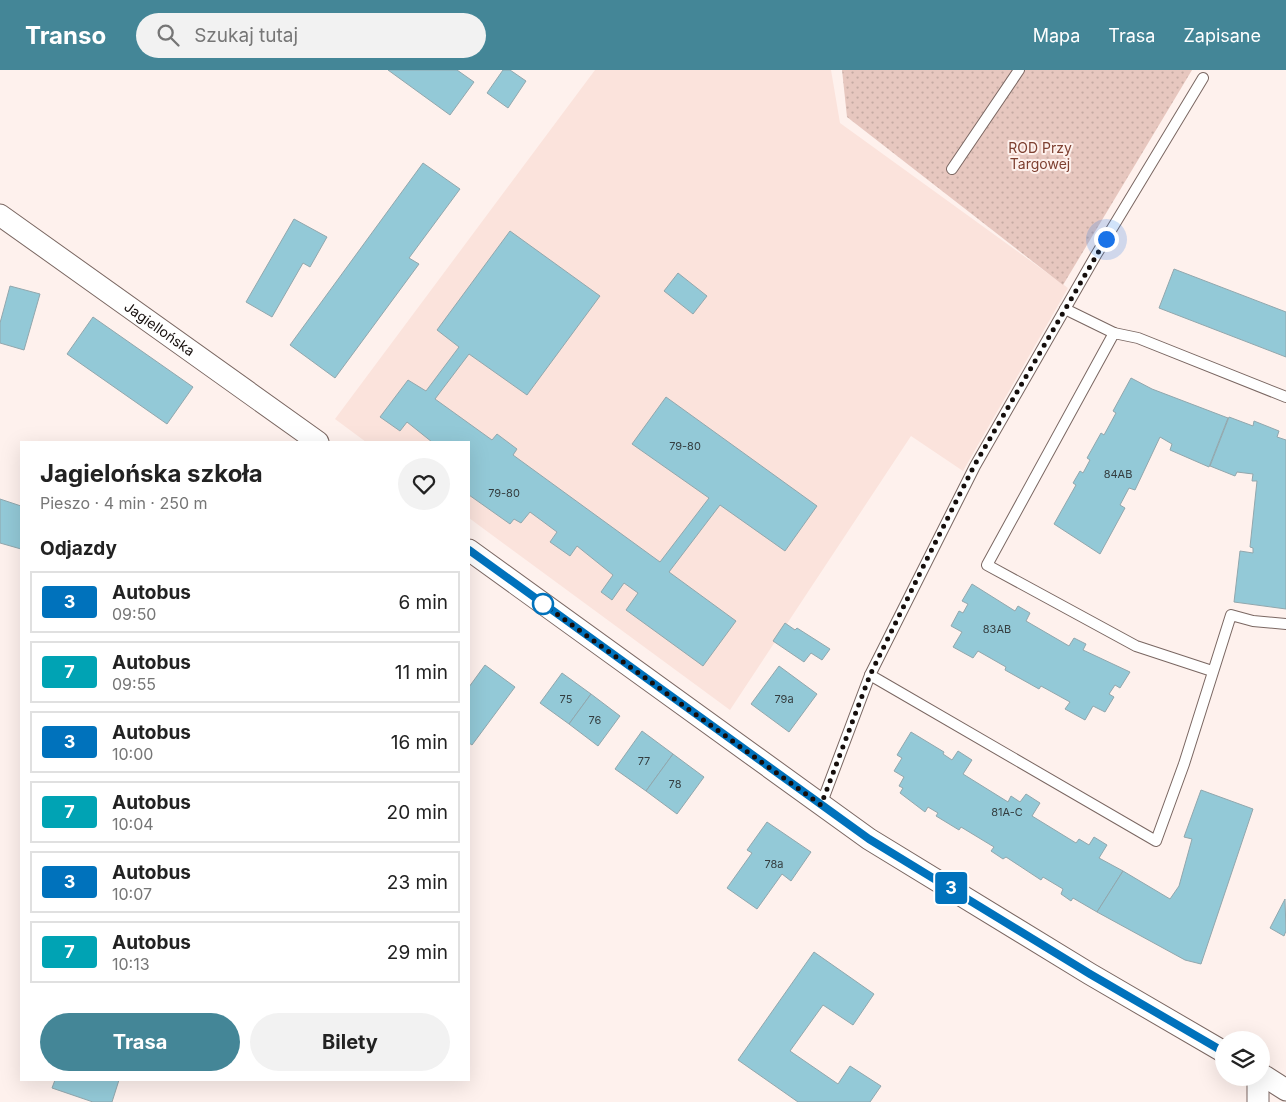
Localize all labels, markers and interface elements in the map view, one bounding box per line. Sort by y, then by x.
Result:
search box [136,13,486,58]
text: Transo [25,21,106,50]
icon: search [154,21,182,49]
text: Szukaj tutaj [194,24,298,47]
text: Mapa [1033,25,1080,46]
text: Trasa [1108,25,1155,46]
text: Zapisane [1183,25,1261,46]
park label: ROD Przy Targowej [1008,139,1072,172]
your location [1094,227,1119,252]
street label: Jagiellońska [121,298,198,359]
house number: 79-80 [669,439,701,453]
button: heart [398,458,450,510]
text: Jagielońska szkoła [40,459,263,488]
house number: 84AB [1104,467,1132,481]
house number: 79-80 [488,486,520,500]
text: Pieszo · 4 min · 250 m [40,493,208,513]
text: Odjazdy [40,537,117,560]
text: Autobus [112,581,191,604]
text: 3 [64,591,75,612]
text: 6 min [398,591,448,614]
unlabelled marker [532,593,554,615]
text: 09:50 [112,604,156,624]
house number: 83AB [983,622,1011,636]
text: Autobus [112,651,191,674]
text: 7 [64,661,75,682]
text: 11 min [395,661,448,684]
text: 09:55 [112,674,156,694]
house number: 75 [560,692,573,706]
house number: 79a [774,692,794,706]
house number: 76 [589,713,602,727]
text: Autobus [112,721,191,744]
text: 3 [64,731,75,752]
text: 16 min [391,731,448,754]
text: 10:00 [112,744,153,764]
house number: 77 [638,754,650,768]
house number: 78 [669,777,682,791]
text: Autobus [112,791,191,814]
text: 7 [64,801,75,822]
text: 20 min [387,801,448,824]
house number: 81A-C [991,805,1023,819]
text: 10:04 [112,814,154,834]
house number: 78a [764,857,784,871]
text: Autobus [112,861,191,884]
text: 3 [64,871,75,892]
text: 23 min [387,871,448,894]
line badge: 3 [935,872,967,904]
text: 3 [945,877,957,898]
text: 10:07 [112,884,152,904]
text: Autobus [112,931,191,954]
text: 7 [64,941,75,962]
text: 29 min [387,941,448,964]
text: 10:13 [112,954,150,974]
button: Trasa [40,1013,240,1071]
button: Bilety [250,1013,450,1071]
map controls [1215,1031,1270,1086]
button: layers [1215,1031,1270,1086]

